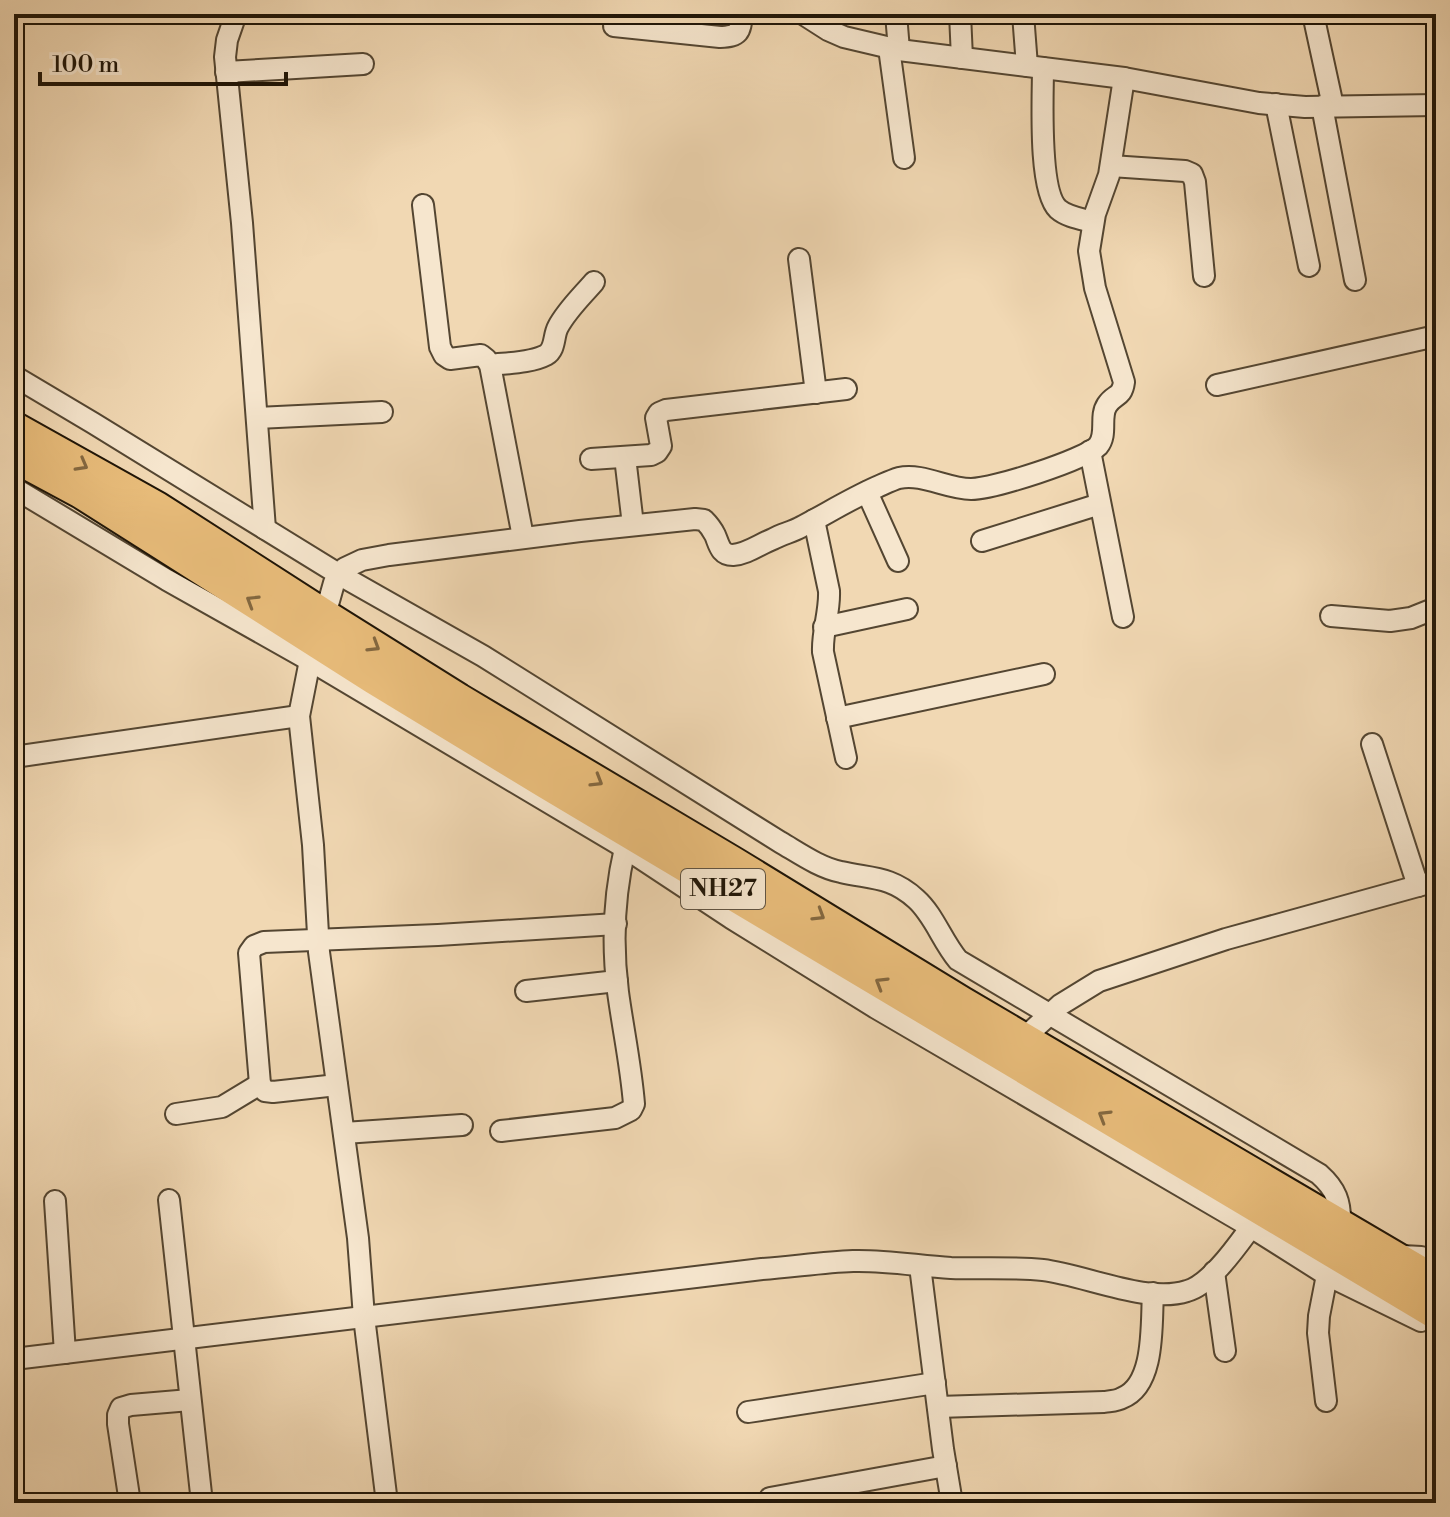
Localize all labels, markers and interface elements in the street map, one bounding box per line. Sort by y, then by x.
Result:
scale bar [40,36,286,86]
text: 100 m [52,50,119,80]
one-way arrow [73,455,88,471]
one-way arrow [246,596,261,611]
one-way arrow [365,636,380,651]
one-way arrow [588,771,603,786]
road number: NH27 [681,869,765,909]
one-way arrow [810,905,825,921]
one-way arrow [875,977,890,993]
one-way arrow [1098,1111,1113,1126]

